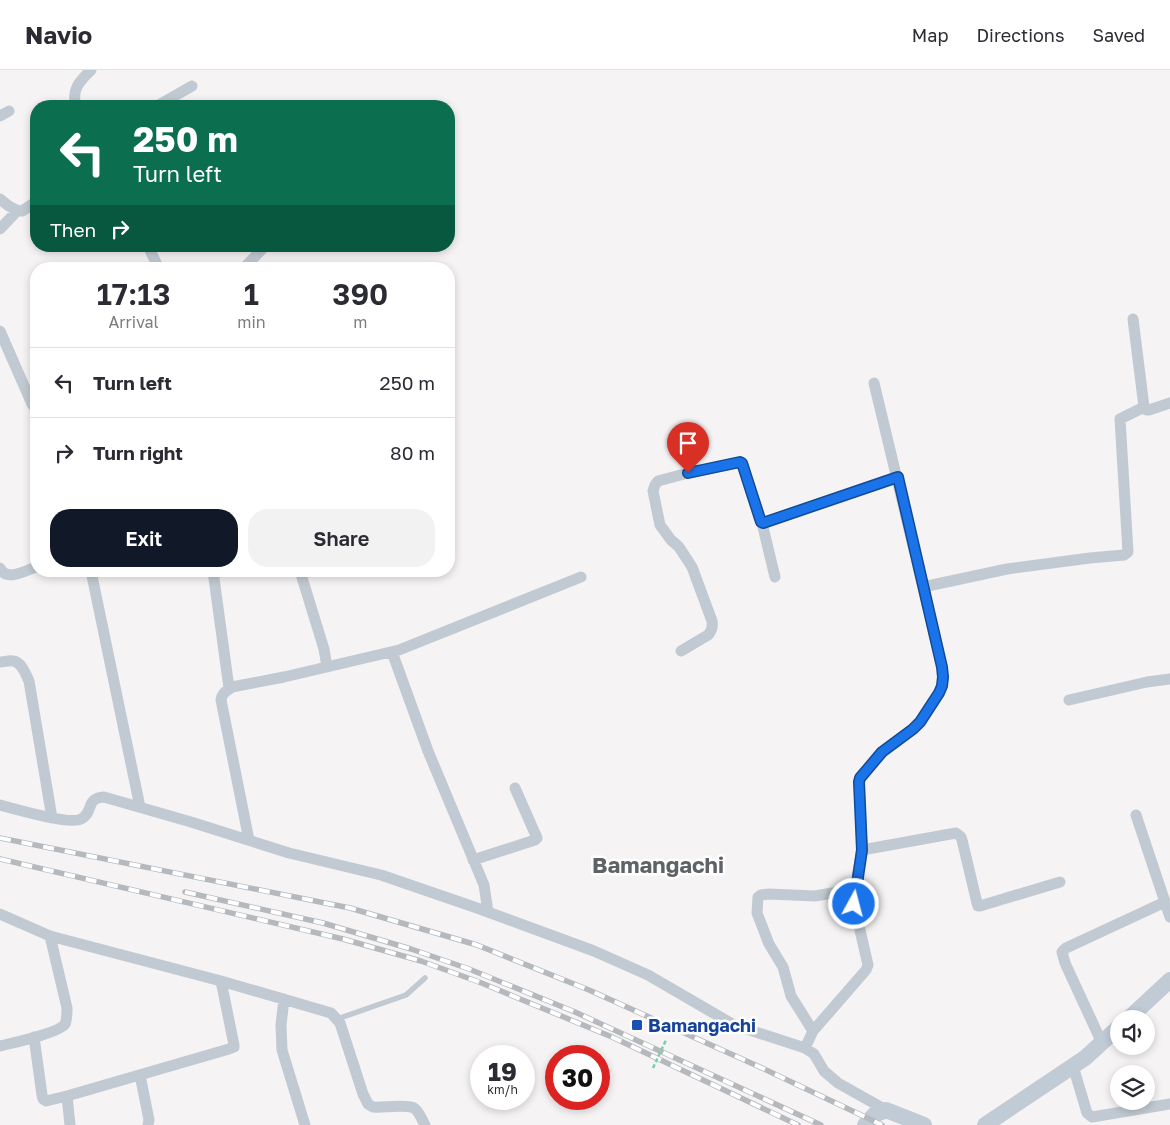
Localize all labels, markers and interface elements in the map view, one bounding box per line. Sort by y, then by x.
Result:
text: Navio [25,20,92,49]
text: Map [912,24,948,46]
text: Directions [976,24,1064,46]
text: Saved [1092,24,1145,46]
text: 250 m [133,118,238,160]
icon: left [50,120,115,185]
text: Turn left [133,160,222,187]
icon: right [106,215,134,243]
text: Then [50,218,96,241]
text: 17:13 [97,276,171,312]
text: 1 [244,276,259,312]
text: 390 [332,276,388,312]
text: Arrival [109,312,159,332]
text: min [237,312,266,332]
text: m [353,312,367,332]
icon: left [50,369,78,397]
text: Turn left [93,371,172,394]
text: 250 m [380,371,435,394]
pin [667,422,709,473]
icon: arrive [674,429,702,457]
icon: right [50,439,78,467]
text: Turn right [93,441,183,464]
text: 80 m [390,441,435,464]
button: Exit [50,509,238,567]
button: Share [248,509,435,567]
district label: Bamangachi [592,851,724,878]
position arrow [827,877,879,929]
map controls [1110,1010,1155,1110]
button: sound [1110,1010,1155,1055]
place label: Bamangachi [648,1014,756,1036]
marker: Bamangachi [630,1018,644,1032]
speed limit sign: 30 [545,1045,610,1110]
text: 19 [488,1056,517,1087]
button: layers [1110,1065,1155,1110]
text: km/h [487,1082,518,1097]

